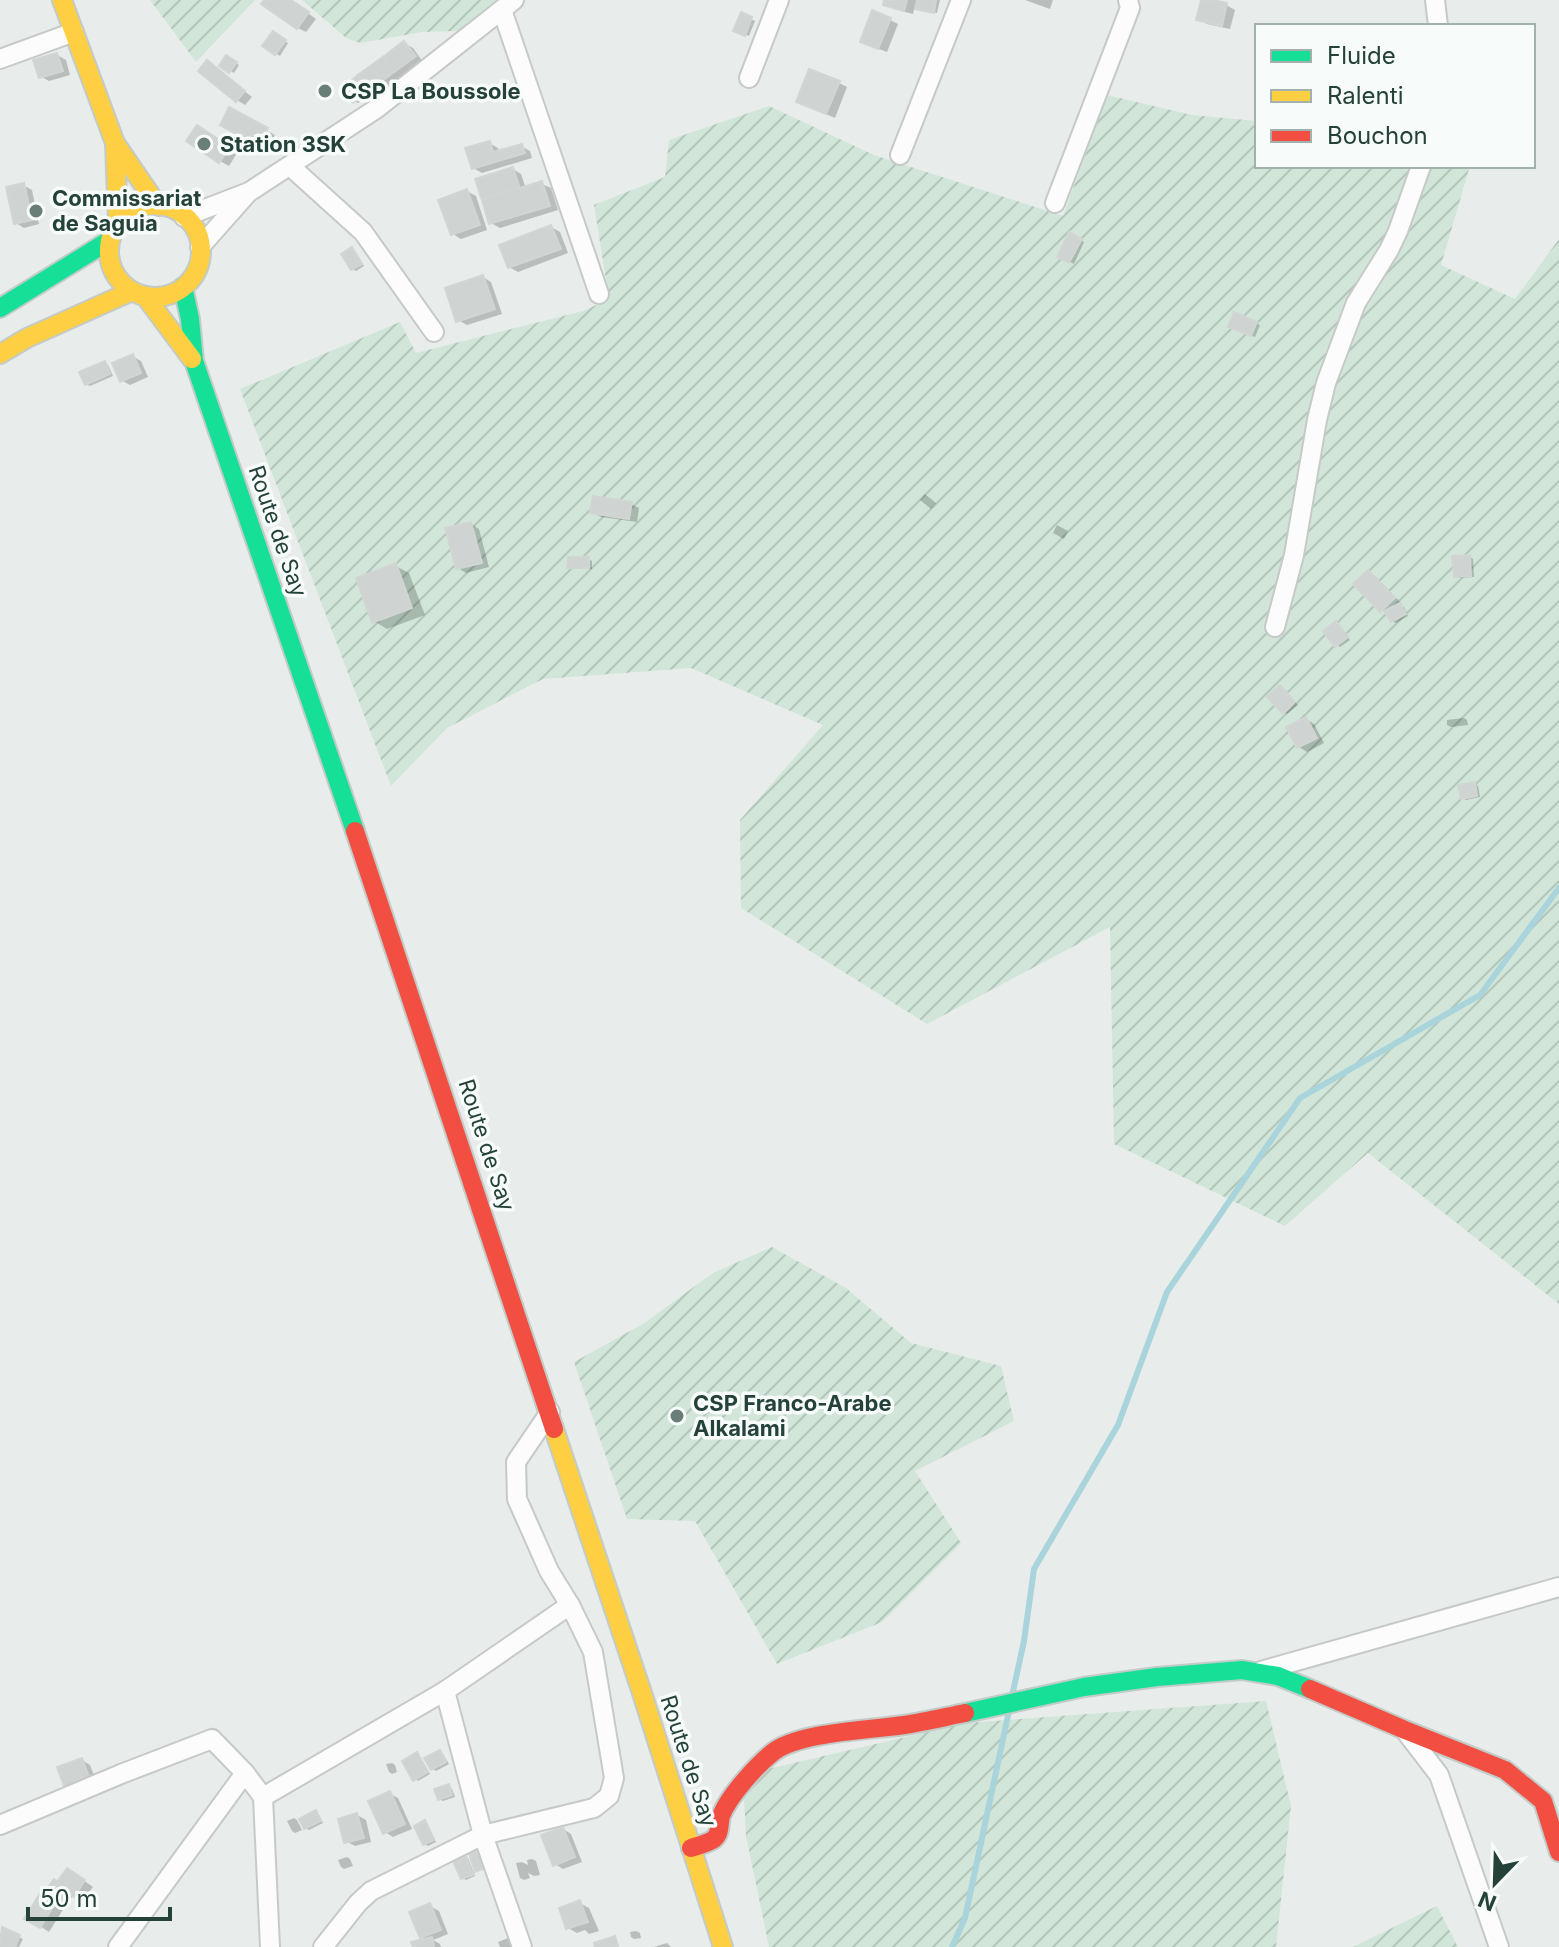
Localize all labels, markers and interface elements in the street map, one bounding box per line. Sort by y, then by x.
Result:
legend [1255,24,1535,168]
text: Fluide [1327,41,1396,70]
place label: CSP La Boussole [341,78,521,104]
text: Ralenti [1327,81,1403,110]
marker: CSP La Boussole [316,82,334,100]
text: Bouchon [1327,121,1428,150]
place label: Station 3SK [220,131,346,157]
marker: Station 3SK [195,135,213,153]
place label: Commissariat de Saguia [52,185,201,236]
marker: Commissariat de Saguia [27,202,45,220]
street label: Route de Say [243,462,313,600]
street label: Route de Say [453,1076,521,1214]
place label: CSP Franco-Arabe Alkalami [693,1390,892,1441]
marker: CSP Franco-Arabe Alkalami [668,1407,686,1425]
street label: Route de Say [655,1692,723,1830]
north arrow [1455,1843,1535,1923]
scale bar [28,1871,170,1921]
text: 50 m [40,1884,98,1913]
text: N [1474,1886,1500,1917]

